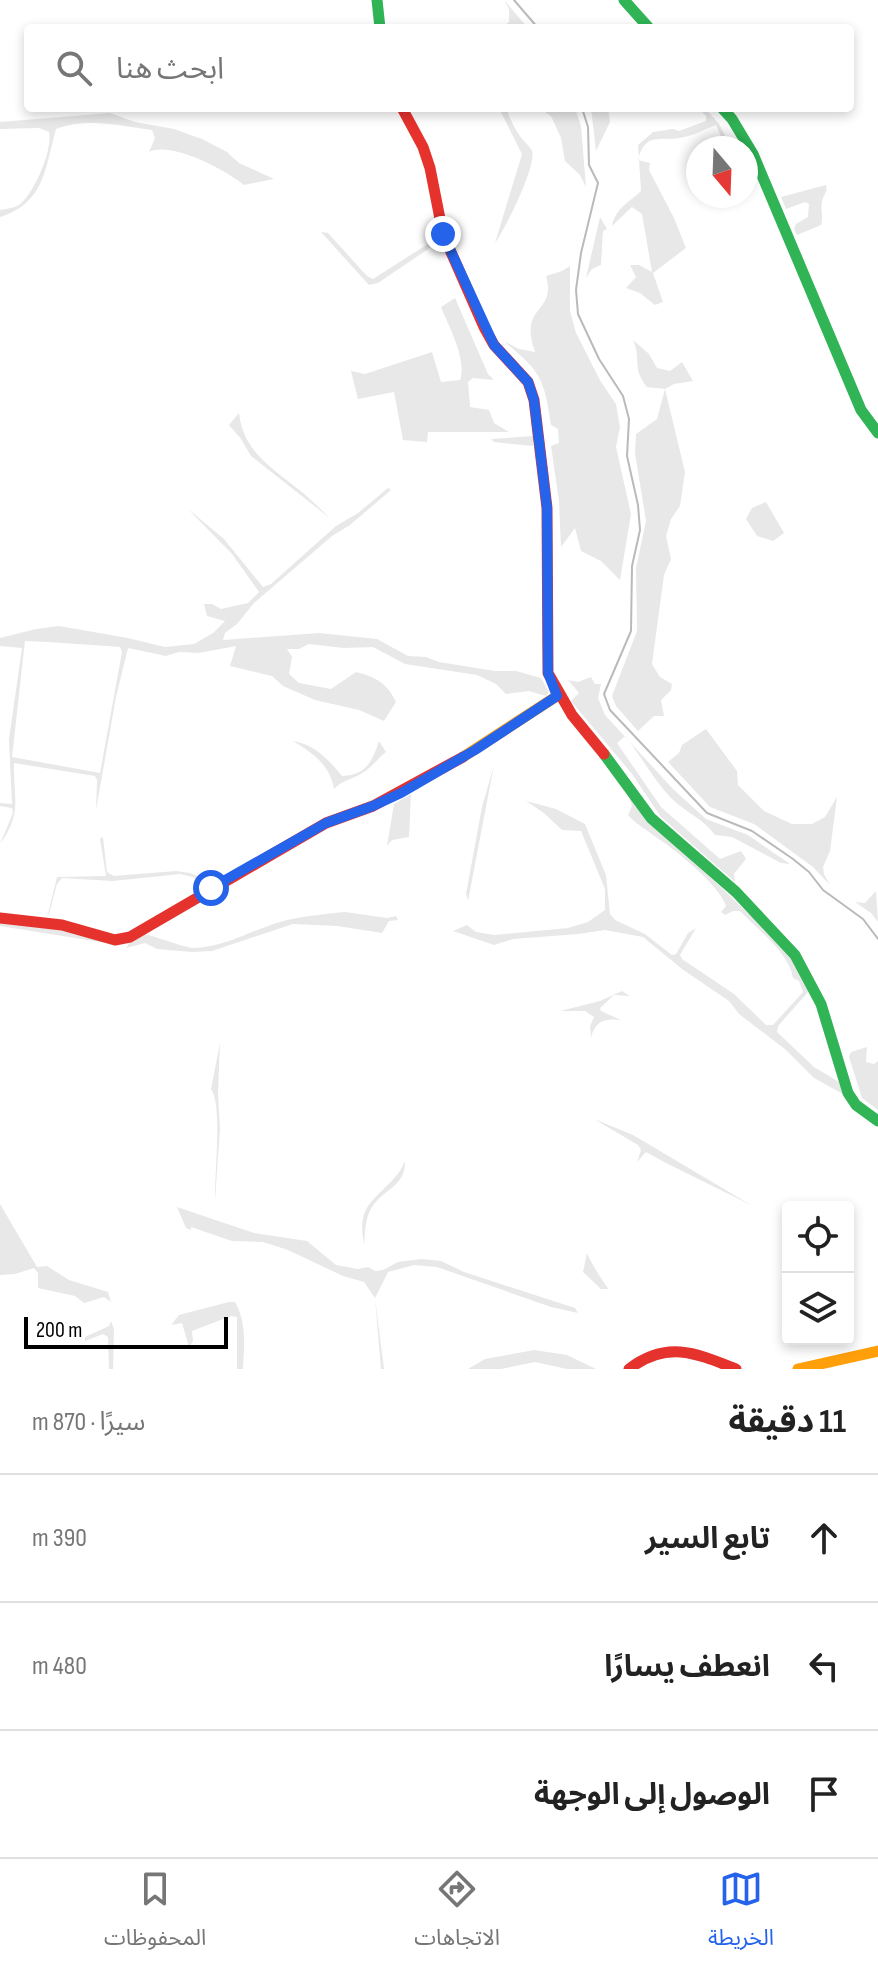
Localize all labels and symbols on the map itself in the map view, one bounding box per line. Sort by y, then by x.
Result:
north arrow [686,136,758,208]
route end [425,216,461,252]
route start [193,870,229,906]
scale bar [24,1313,228,1349]

